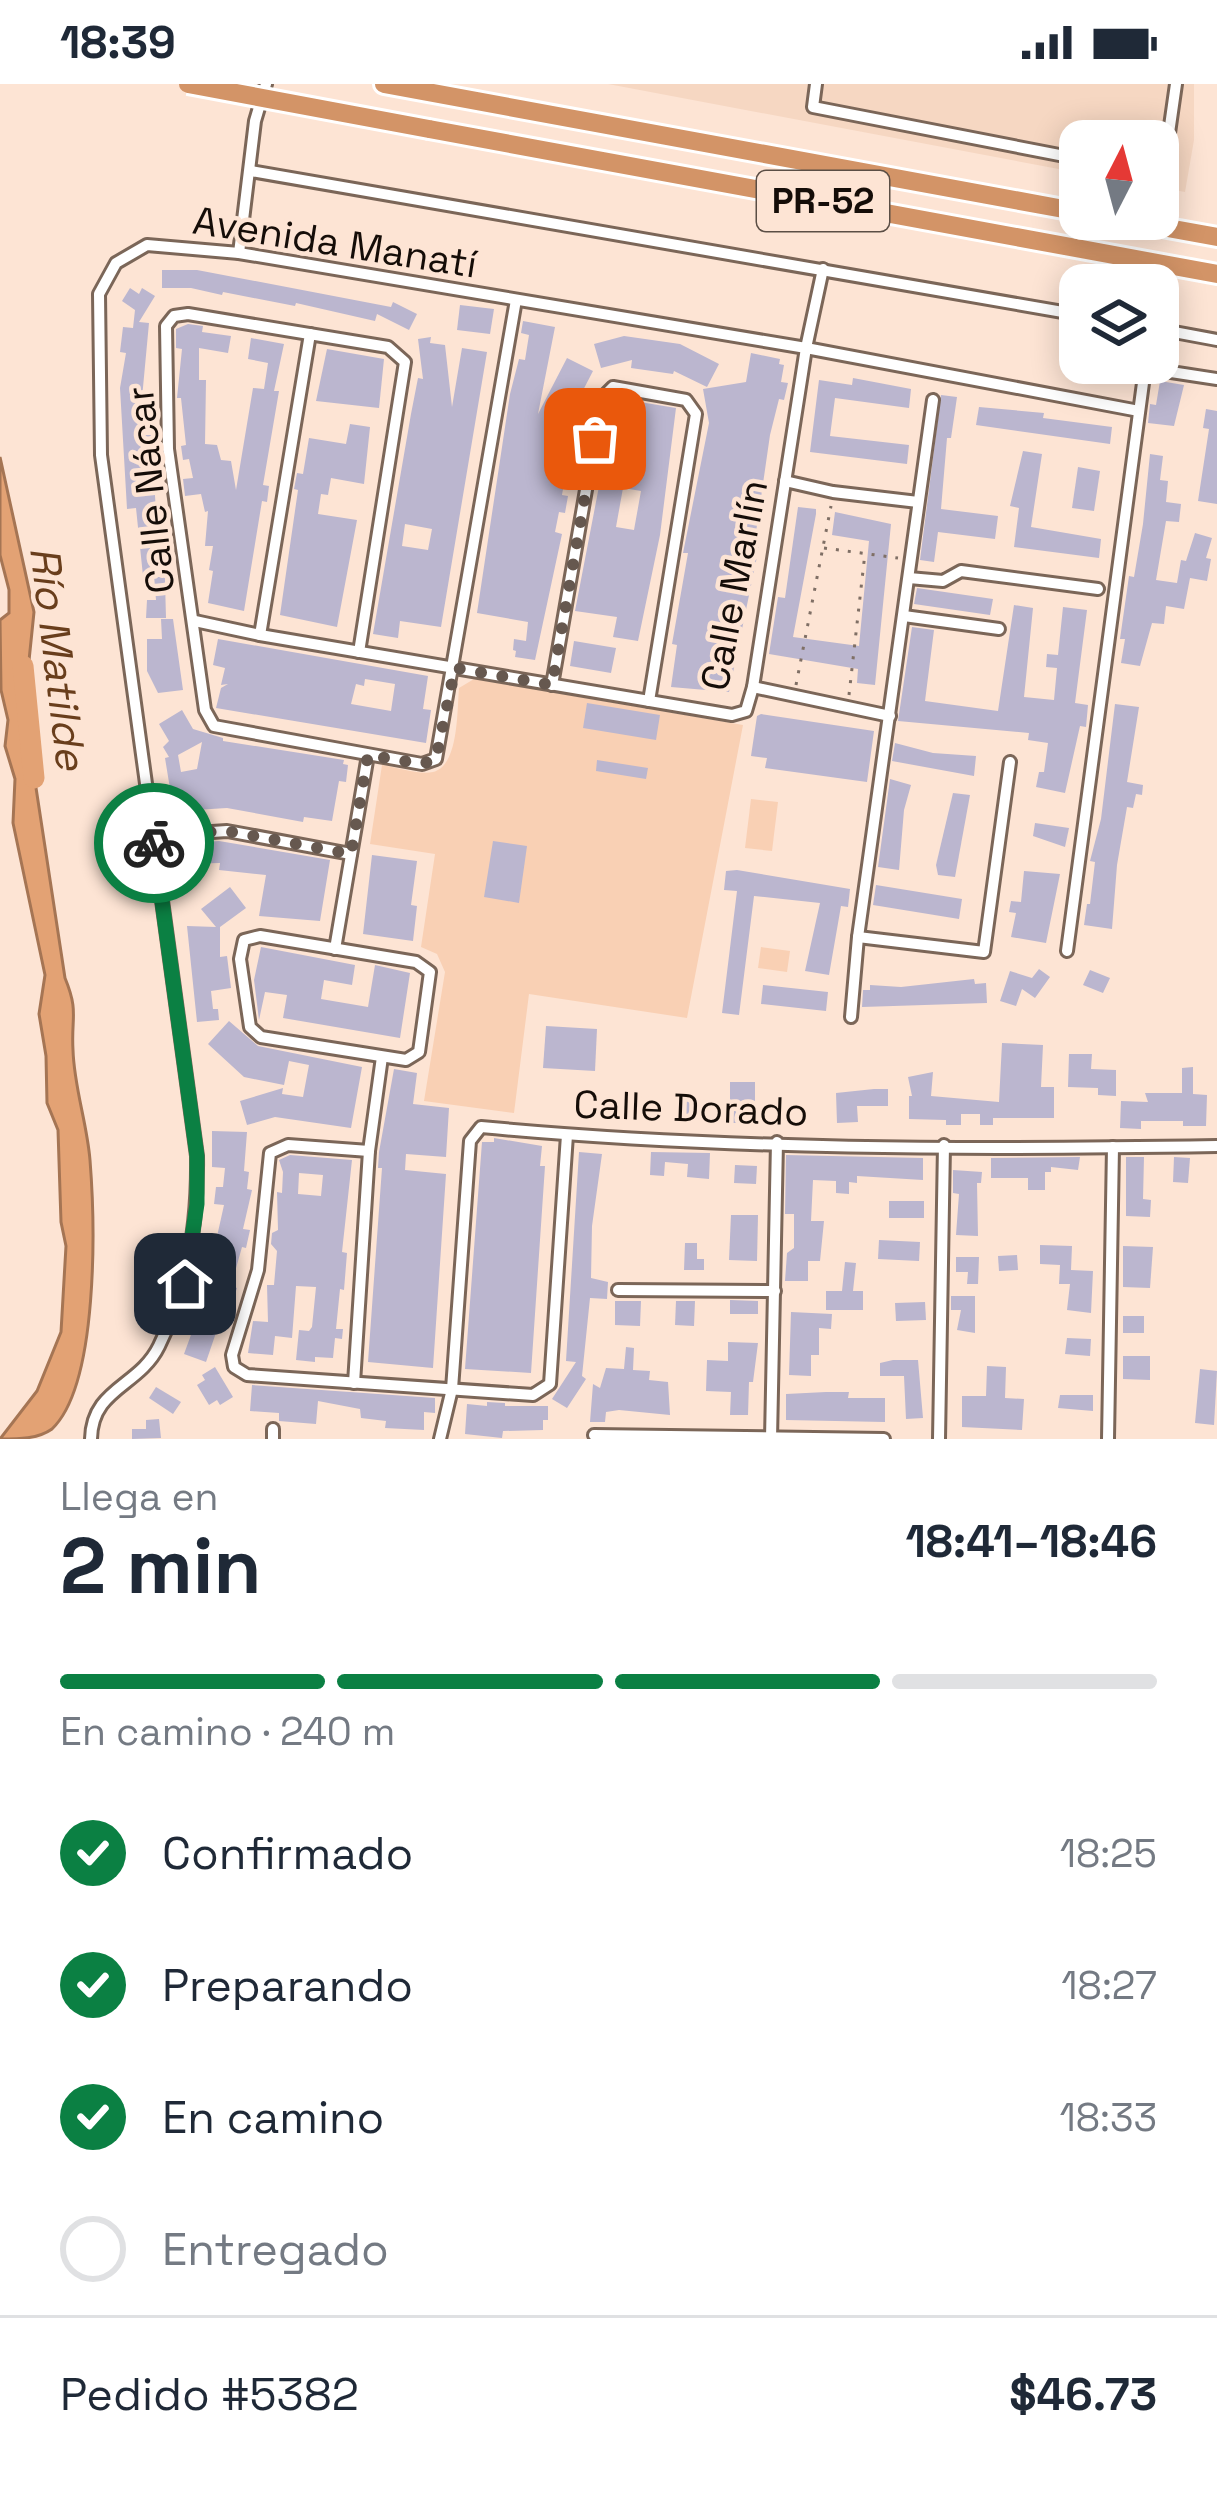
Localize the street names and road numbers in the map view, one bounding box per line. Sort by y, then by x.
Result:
road number: PR-52 [757,171,889,231]
street label: Avenida Manatí [189,195,481,289]
street label: Calle Nácar [115,384,185,596]
street label: Calle Marlín [690,475,778,695]
street label: Calle Dorado [573,1079,809,1137]

